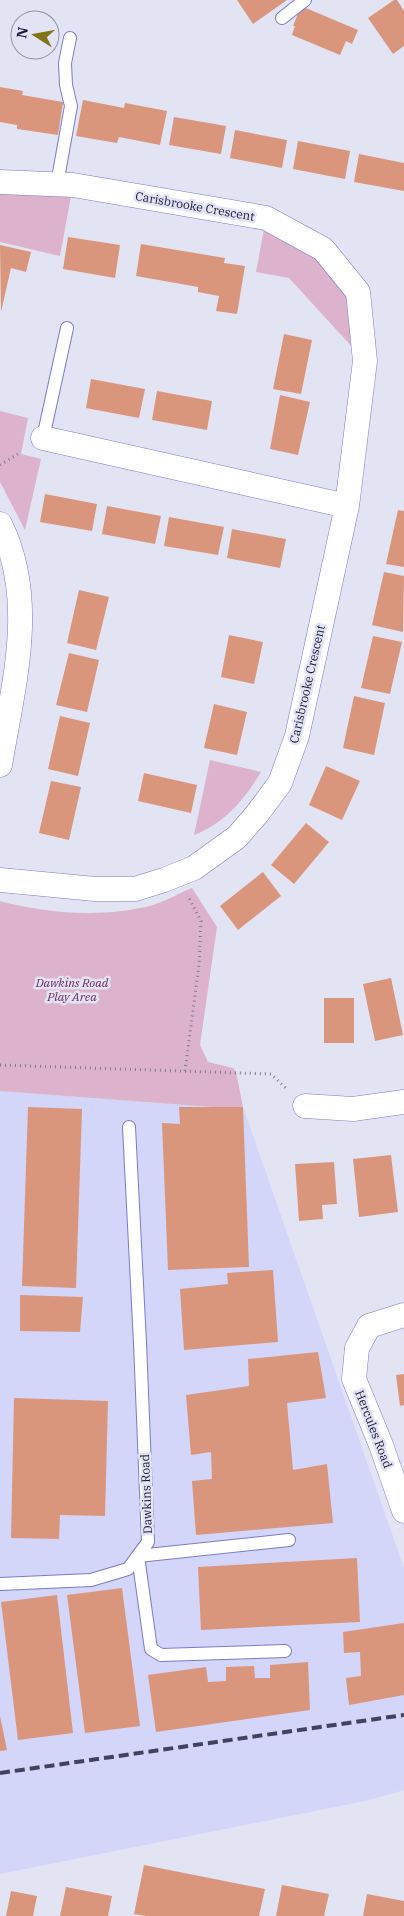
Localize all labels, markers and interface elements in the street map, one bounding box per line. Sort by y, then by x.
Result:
north arrow [10,10,60,60]
text: N [12,25,32,40]
street label: Carisbrooke Crescent [134,188,256,224]
street label: Carisbrooke Crescent [286,623,328,745]
park label: Dawkins Road Play Area [35,975,109,1004]
street label: Hercules Road [352,1388,396,1470]
street label: Dawkins Road [137,1454,155,1534]

